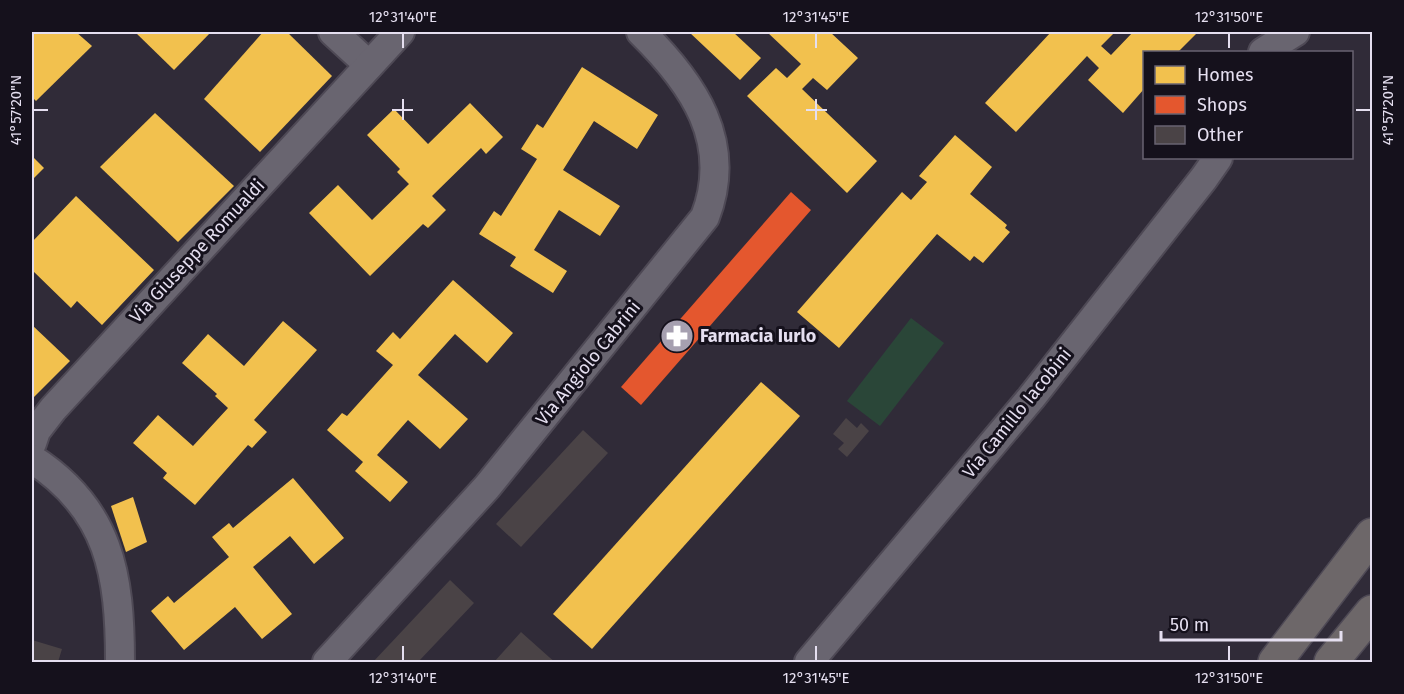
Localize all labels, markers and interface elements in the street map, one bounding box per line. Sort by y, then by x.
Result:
text: 12°31'40"E [369,8,437,26]
text: 12°31'45"E [783,8,849,26]
text: 12°31'50"E [1195,8,1263,26]
legend [1143,51,1353,159]
text: Homes [1197,64,1253,86]
text: 41°57'20"N [7,75,25,145]
text: 41°57'20"N [1379,75,1397,145]
text: Shops [1197,94,1247,116]
text: Other [1197,124,1243,146]
street label: Via Giuseppe Romualdi [125,175,269,327]
street label: Via Angiolo Cabrini [531,296,645,430]
pharmacy icon: Farmacia Iurlo [659,318,695,354]
place label: Farmacia Iurlo [700,325,816,347]
street label: Via Camillo Iacobini [958,344,1076,482]
scale bar [1161,604,1341,642]
text: 50 m [1170,614,1209,636]
text: 12°31'40"E [369,669,437,687]
text: 12°31'45"E [783,669,849,687]
text: 12°31'50"E [1195,669,1263,687]

